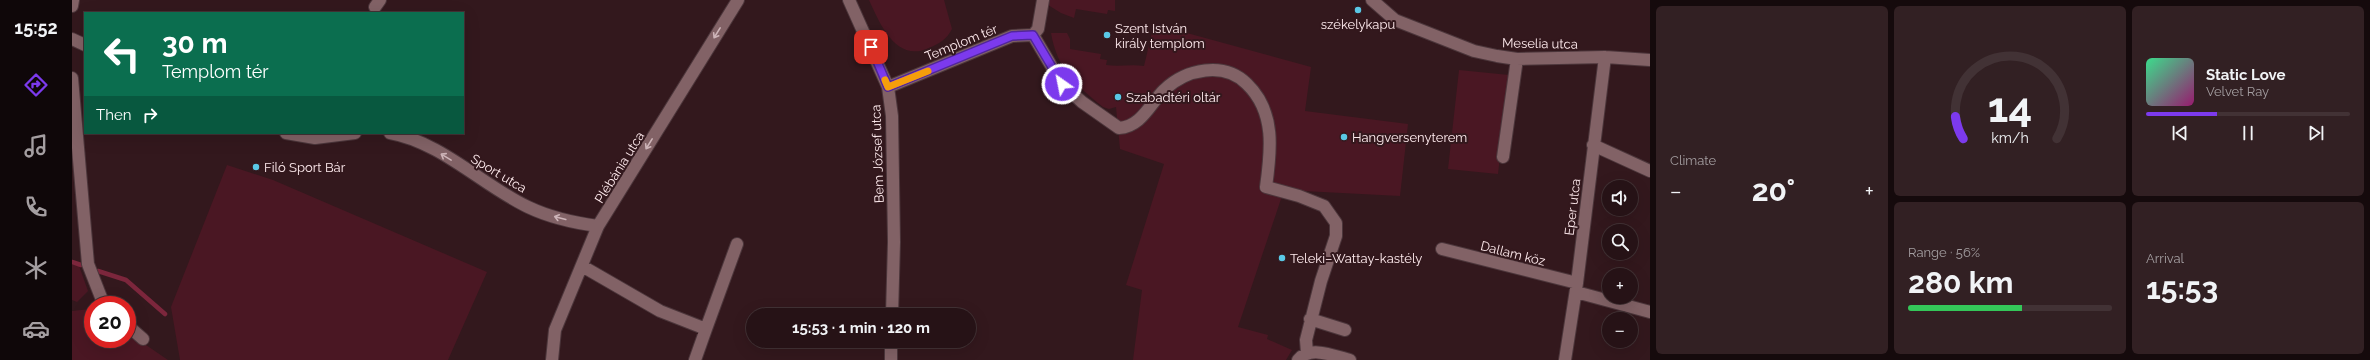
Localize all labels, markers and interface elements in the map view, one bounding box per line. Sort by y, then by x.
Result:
marker: székelykapu [1353,5,1363,15]
text: 15:52 [14,17,58,38]
place label: székelykapu [1321,17,1395,32]
street label: Templom tér [923,21,1000,64]
place label: Szent István király templom [1115,21,1205,51]
text: 30 m [162,27,228,60]
one-way arrow [713,27,721,39]
icon: left [96,28,148,80]
pin [854,30,888,64]
marker: Szent István király templom [1102,30,1112,40]
street label: Meselia utca [1502,35,1578,52]
icon: arrive [860,36,882,58]
text: Templom tér [162,61,269,82]
position arrow [1041,63,1083,105]
text: Static Love [2206,66,2285,84]
icon: directions [22,71,50,99]
text: 14 [1988,83,2032,132]
text: Velvet Ray [2206,84,2269,99]
place label: Szabadtéri oltár [1126,90,1221,105]
marker: Szabadtéri oltár [1113,92,1123,102]
icon: right [139,104,161,126]
street label: Bem József utca [868,104,887,204]
text: Then [96,106,131,124]
icon: previous [2169,122,2191,144]
icon: pause [2237,122,2259,144]
icon: next [2305,122,2327,144]
street label: Plébánia utca [592,129,647,206]
place label: Hangversenyterem [1352,130,1467,145]
text: km/h [1991,130,2029,146]
icon: music [22,132,50,160]
marker: Hangversenyterem [1339,132,1349,142]
one-way arrow [645,138,653,149]
street label: Sport utca [468,151,529,196]
one-way arrow [440,153,452,161]
text: Climate [1670,153,1716,168]
place label: Filó Sport Bár [264,160,346,175]
marker: Filó Sport Bár [251,162,261,172]
text: 20° [1752,173,1795,208]
street label: Eper utca [1562,178,1583,236]
text: − [1670,178,1682,204]
text: + [1865,178,1874,204]
map controls [1602,180,1638,348]
button: sound [1602,180,1638,216]
icon: phone [22,193,50,221]
one-way arrow [554,214,567,222]
button: search [1602,224,1638,260]
street label: Dallam köz [1479,238,1547,269]
text: Range · 56% [1908,245,1980,260]
place label: Teleki–Wattay-kastély [1290,251,1422,266]
text: Arrival [2146,251,2184,266]
marker: Teleki–Wattay-kastély [1277,253,1287,263]
icon: climate [22,254,50,282]
text: 280 km [1908,265,2013,300]
button: + [1602,268,1638,304]
text: 15:53 [2146,271,2218,306]
speed limit sign: 20 [84,296,136,348]
button: − [1602,312,1638,348]
icon: car [22,315,50,343]
text: 15:53 · 1 min · 120 m [792,319,930,337]

